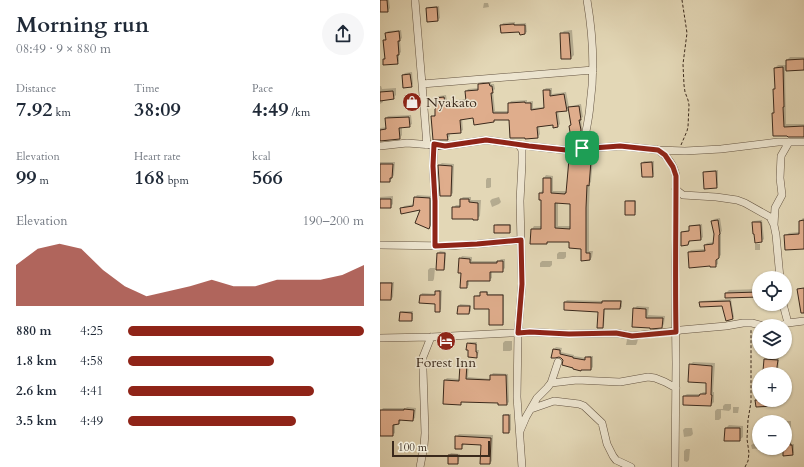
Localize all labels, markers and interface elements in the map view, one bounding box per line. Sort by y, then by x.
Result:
text: Morning run [16,10,149,40]
button: share [322,13,364,55]
text: 08:49 · 9 × 880 m [16,40,111,58]
text: Distance [16,81,56,96]
text: Time [134,81,159,96]
text: Pace [252,81,273,96]
shop icon: Nyakato [401,91,423,113]
place label: Nyakato [426,93,477,112]
text: 7.92 [16,96,53,123]
text: 38:09 [134,96,181,123]
text: 4:49 [252,96,289,123]
text: km [53,105,71,120]
text: /km [289,105,310,120]
pin [565,131,599,165]
icon: arrive [571,137,593,159]
text: Elevation [16,149,60,164]
text: Heart rate [134,149,181,164]
text: kcal [252,149,270,164]
text: 99 [16,164,37,191]
text: 168 [134,164,165,191]
text: 566 [252,164,283,191]
text: m [37,173,49,188]
text: bpm [165,173,189,188]
text: Elevation [16,212,68,230]
text: 190–200 m [302,212,364,230]
map controls [752,271,792,455]
button: locate [752,271,792,311]
button: layers [752,319,792,359]
text: 880 m [16,322,51,340]
text: 4:25 [80,322,103,340]
hotel icon: Forest Inn [435,330,457,352]
text: 1.8 km [16,352,57,370]
text: 4:58 [80,352,103,370]
place label: Forest Inn [416,353,476,372]
button: + [752,367,792,407]
text: 2.6 km [16,382,57,400]
text: 4:41 [80,382,103,400]
text: 3.5 km [16,412,57,430]
text: 4:49 [80,412,103,430]
button: − [752,415,792,455]
scale bar [392,439,490,458]
text: 100 m [398,440,427,455]

